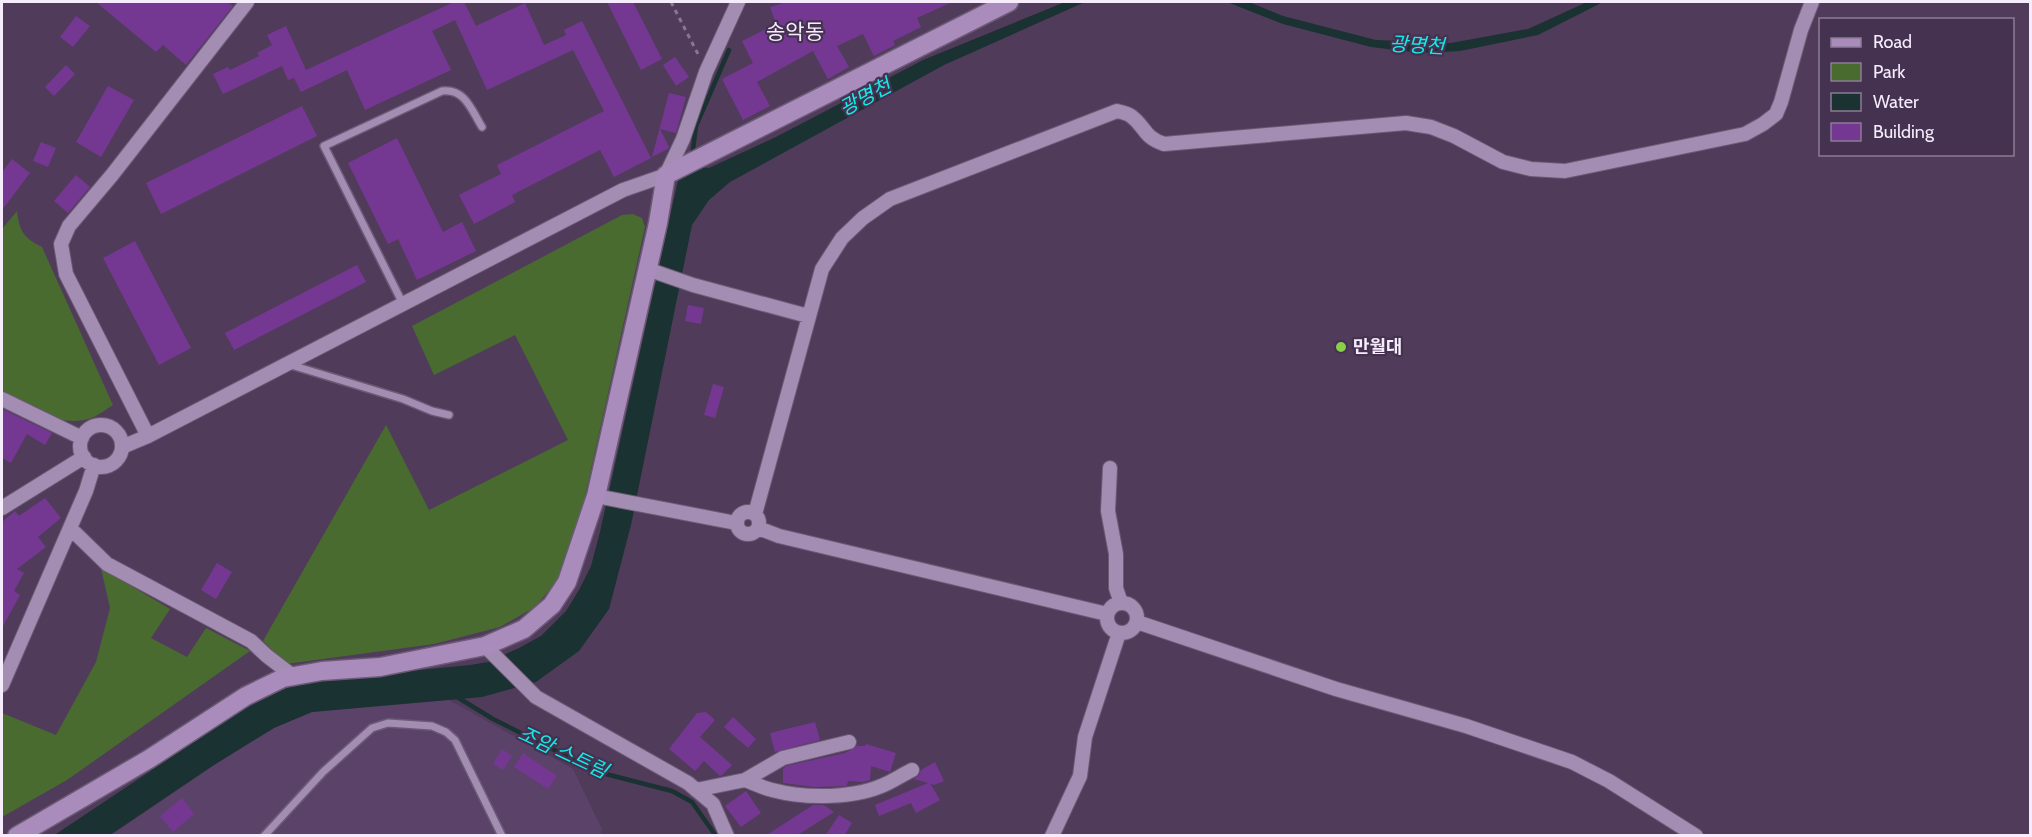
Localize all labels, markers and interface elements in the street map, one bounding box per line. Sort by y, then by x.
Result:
legend [1819,18,2014,156]
district label: 송악동 [766,19,824,44]
text: Road [1873,31,1912,53]
water label: 광명천 [1389,32,1448,59]
text: Park [1873,61,1906,83]
water label: 광명천 [835,72,897,121]
text: Water [1873,91,1919,113]
text: Building [1873,121,1935,143]
place label: 만월대 [1353,336,1403,358]
marker: 만월대 [1334,340,1348,354]
water label: 조암 스트림 [514,721,613,784]

